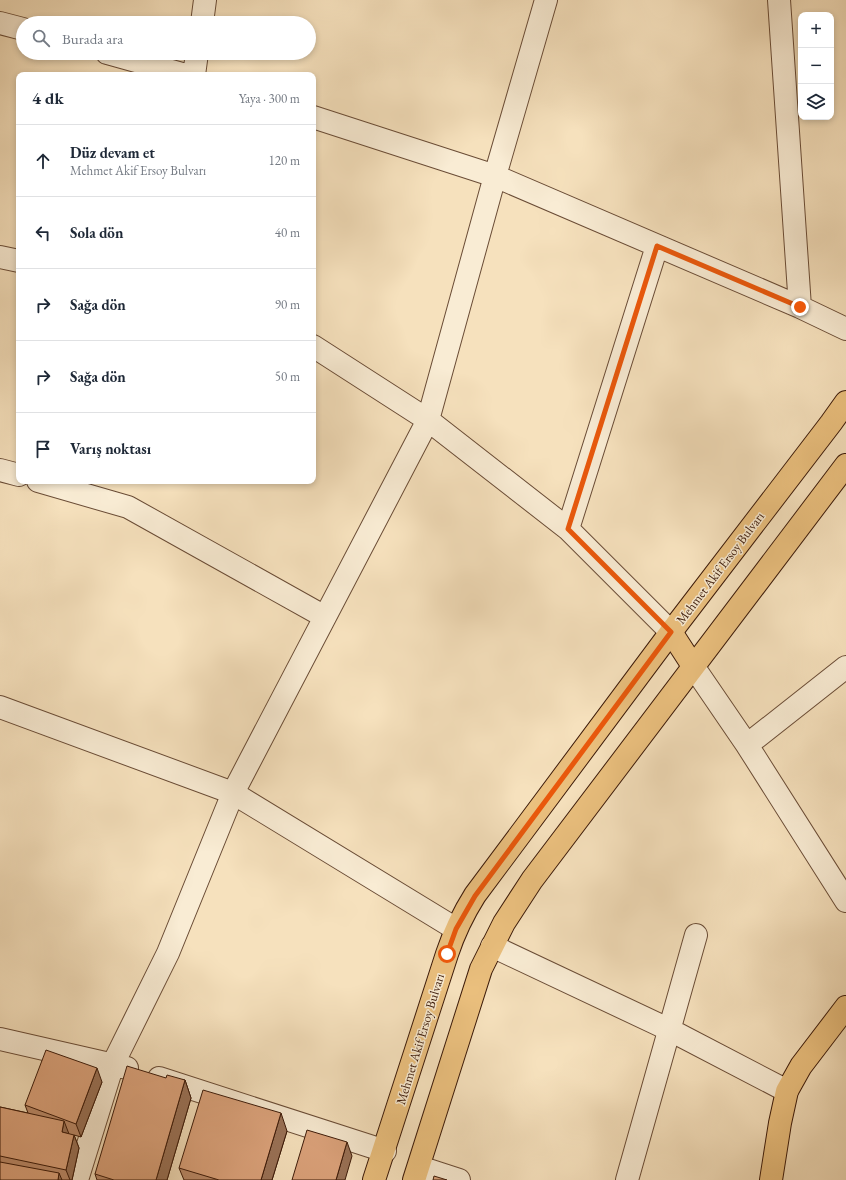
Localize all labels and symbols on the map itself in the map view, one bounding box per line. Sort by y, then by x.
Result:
route end [791,298,809,316]
street label: Mehmet Akif Ersoy Bulvarı [672,508,768,628]
route start [438,945,456,963]
street label: Mehmet Akif Ersoy Bulvarı [392,971,448,1107]

